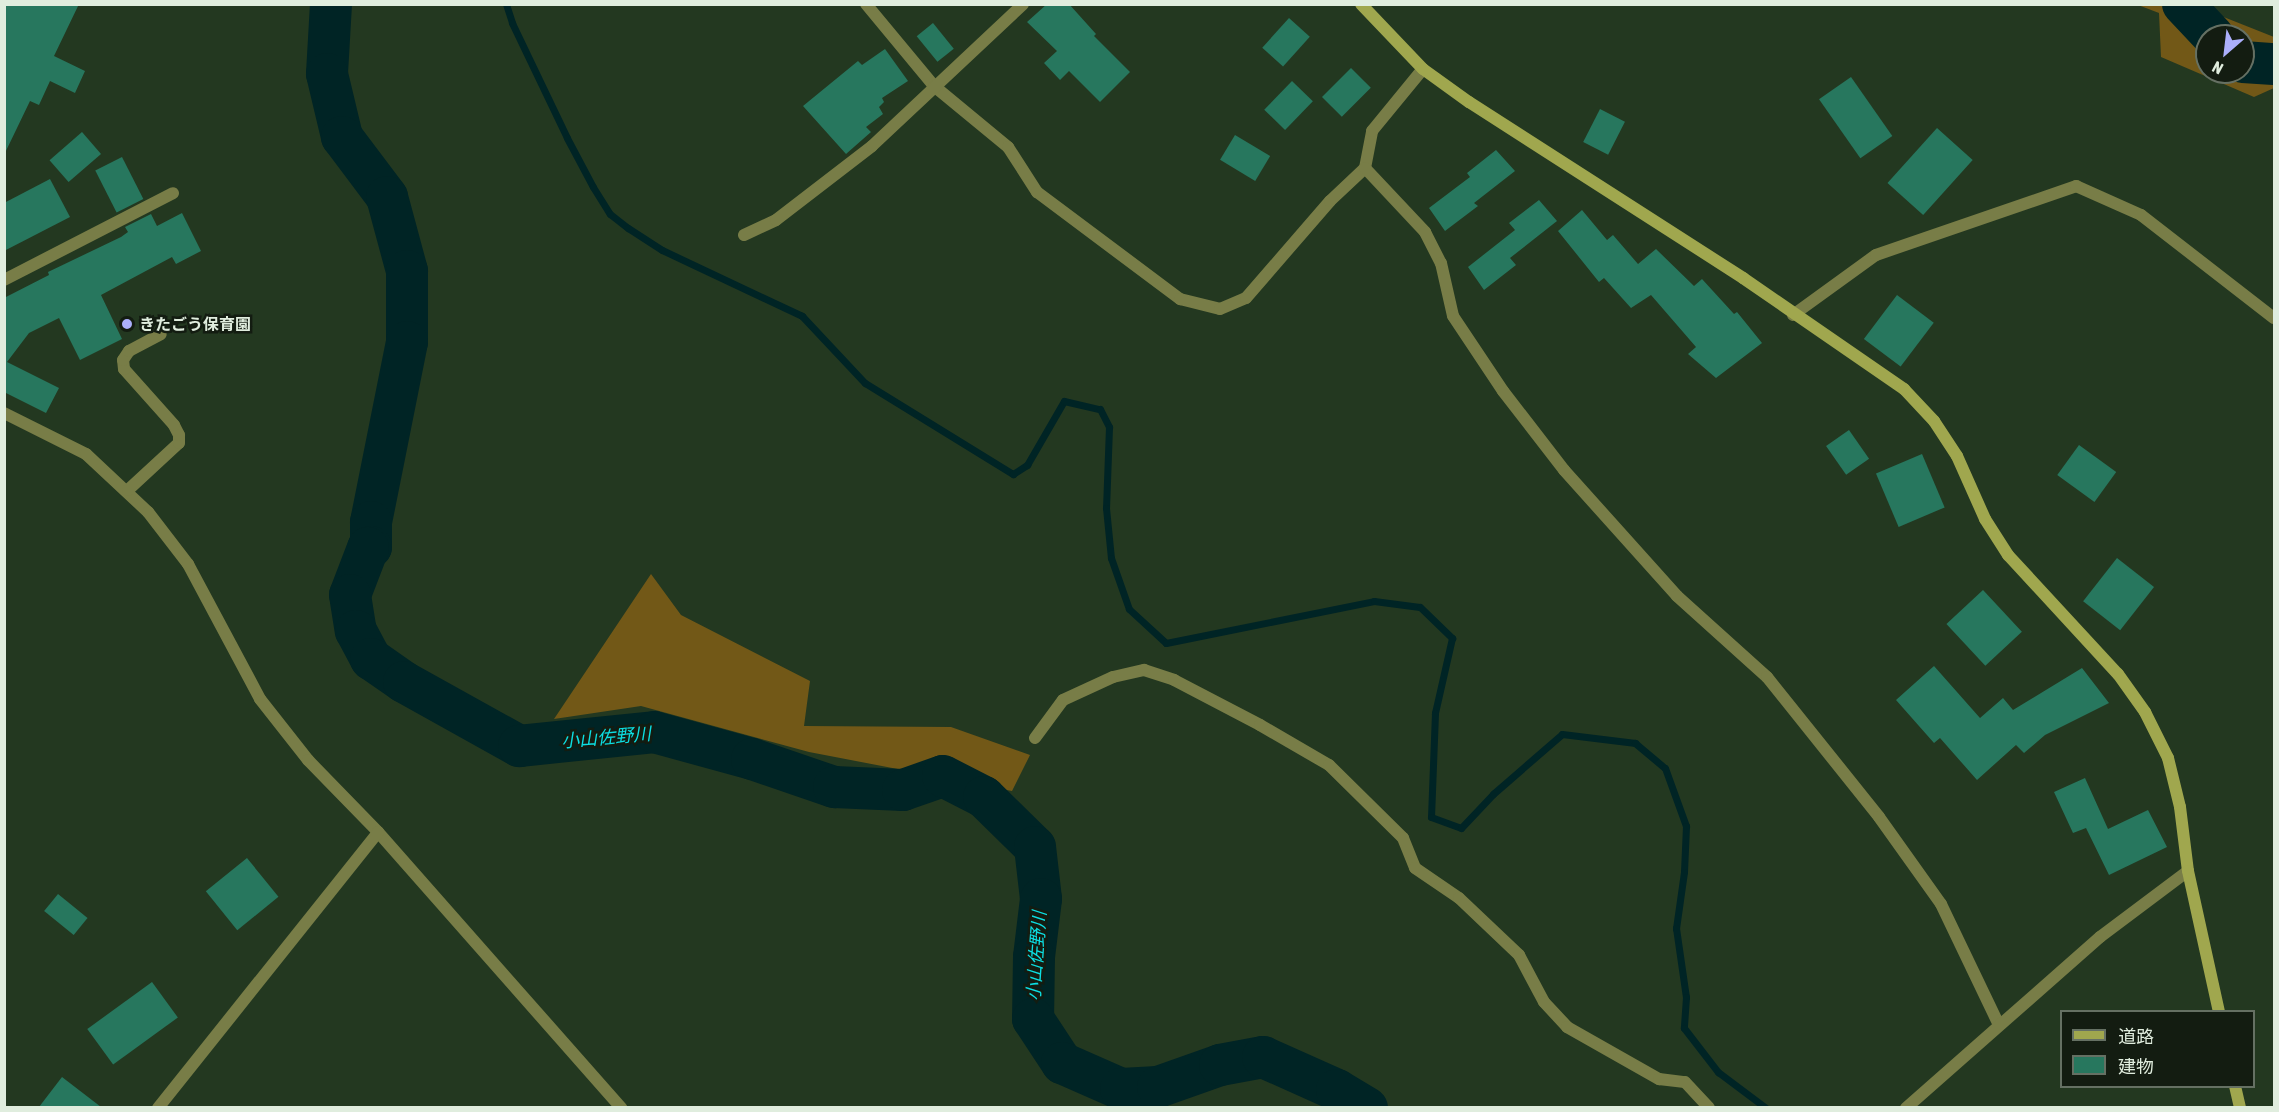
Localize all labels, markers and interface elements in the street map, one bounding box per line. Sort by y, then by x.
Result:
north arrow [2195,24,2255,84]
text: N [2209,58,2226,78]
place label: きたごう保育園 [139,314,251,334]
marker: きたごう保育園 [120,317,134,331]
water label: 小山佐野川 [560,723,652,753]
water label: 小山佐野川 [1023,910,1051,1002]
legend [2060,1010,2255,1088]
text: 道路 [2118,1026,2154,1047]
text: 建物 [2118,1056,2154,1077]

